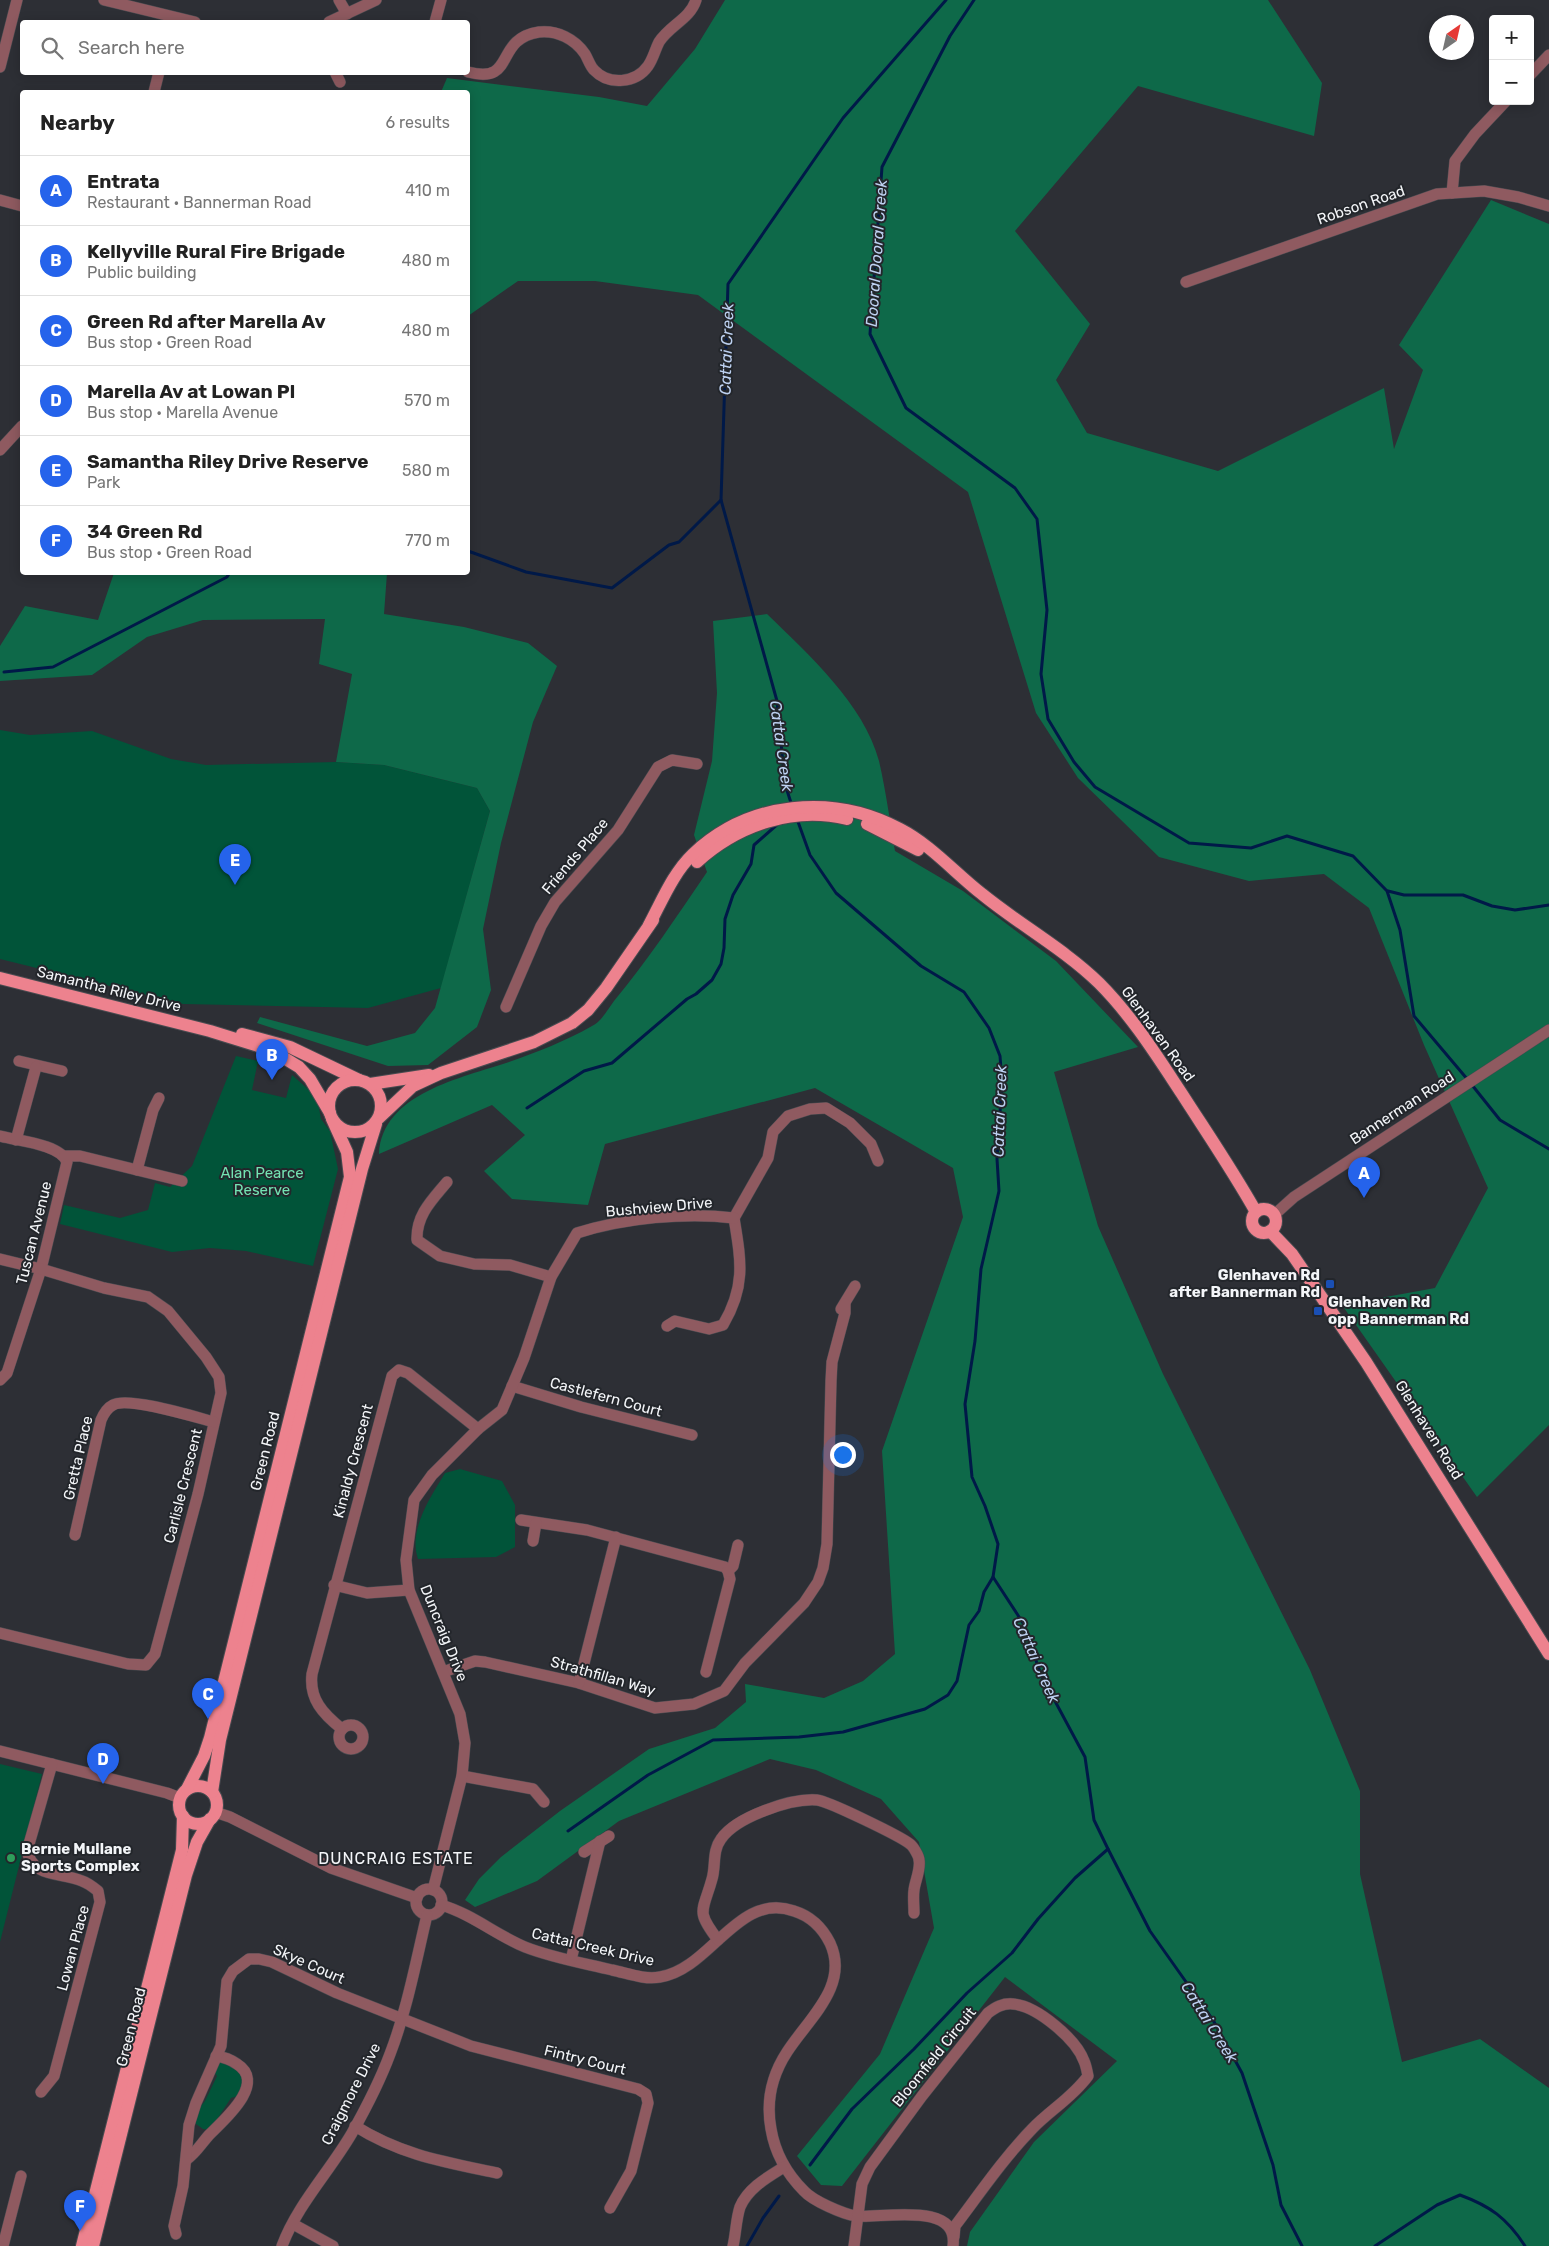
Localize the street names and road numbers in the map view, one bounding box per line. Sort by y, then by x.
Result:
street label: Robson Road [1315,182,1407,228]
street label: Friends Place [538,814,612,898]
street label: Samantha Riley Drive [35,962,183,1016]
street label: Glenhaven Road [1117,983,1199,1085]
street label: Bannerman Road [1347,1068,1457,1148]
street label: Tuscan Avenue [12,1180,56,1286]
street label: Bushview Drive [605,1193,713,1221]
street label: Castlefern Court [548,1373,664,1421]
street label: Glenhaven Road [1391,1377,1467,1483]
street label: Kinaldy Crescent [329,1402,377,1520]
street label: Green Road [246,1410,284,1492]
street label: Gretta Place [60,1414,96,1502]
street label: Carlisle Crescent [160,1427,206,1545]
street label: Duncraig Drive [416,1582,472,1684]
street label: Strathfillan Way [548,1652,658,1700]
street label: Lowan Place [53,1903,93,1993]
street label: Cattai Creek Drive [530,1924,656,1970]
street label: Skye Court [270,1940,348,1988]
street label: Green Road [112,1986,150,2068]
street label: Bloomfield Circuit [888,2003,980,2110]
street label: Craigmore Drive [318,2040,384,2148]
street label: Fintry Court [542,2041,628,2079]

